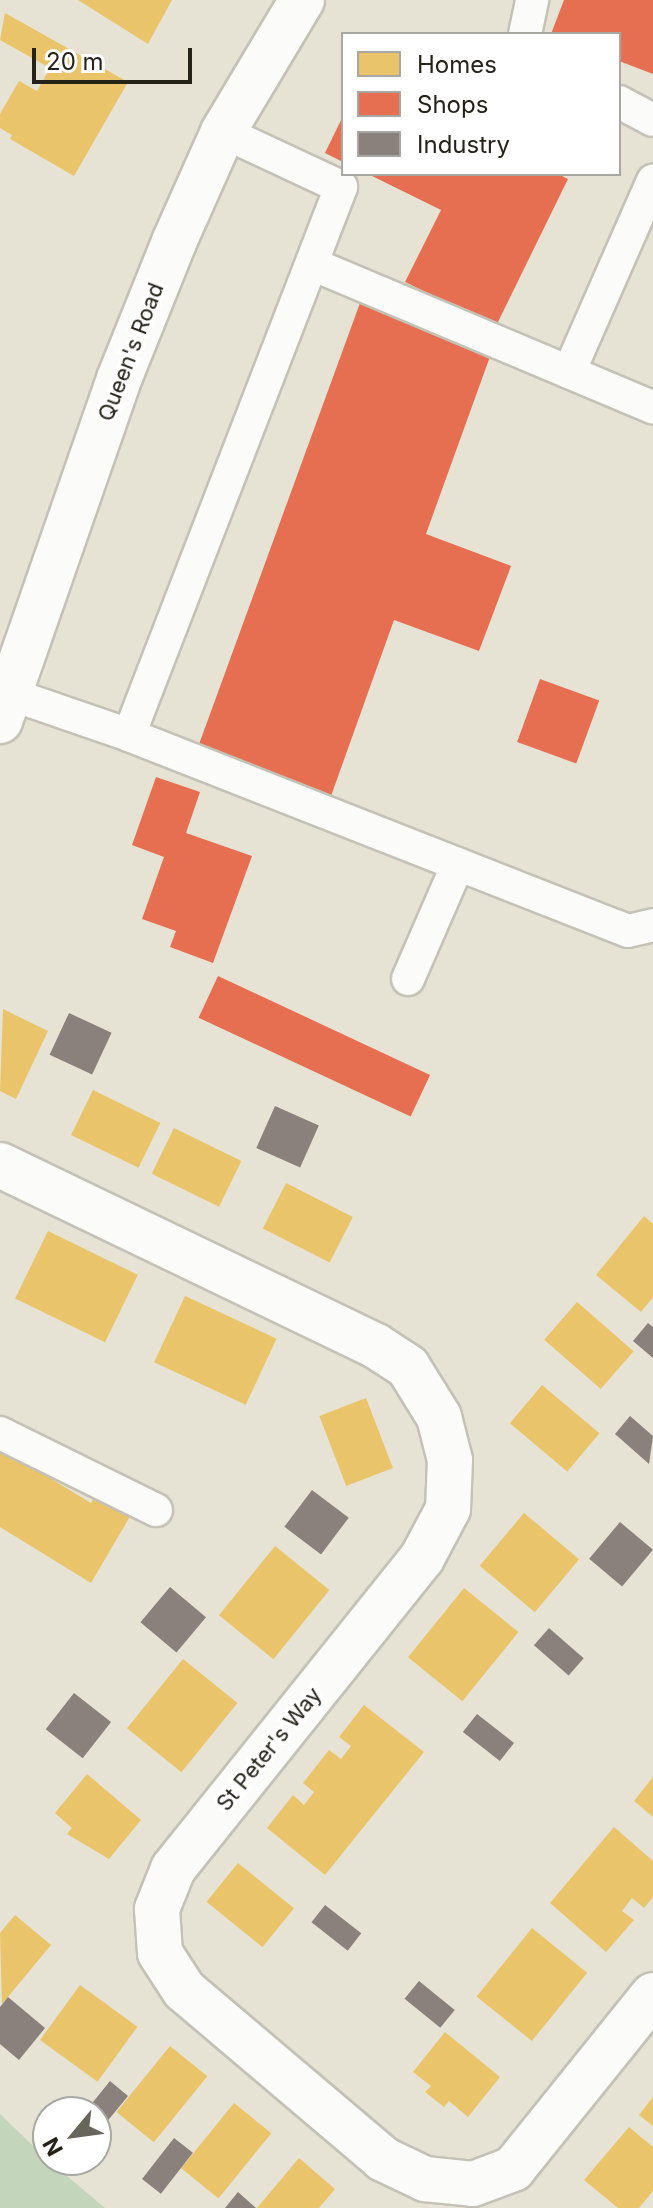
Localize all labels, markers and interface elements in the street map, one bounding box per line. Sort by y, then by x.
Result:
scale bar [36,32,196,82]
legend [341,32,621,176]
text: 20 m [46,47,104,76]
text: Homes [417,50,497,79]
text: Shops [417,90,488,119]
text: Industry [417,130,510,159]
street label: Queen's Road [93,279,169,425]
street label: St Peter's Way [211,1682,327,1816]
north arrow [32,2096,112,2176]
text: N [37,2133,68,2160]

